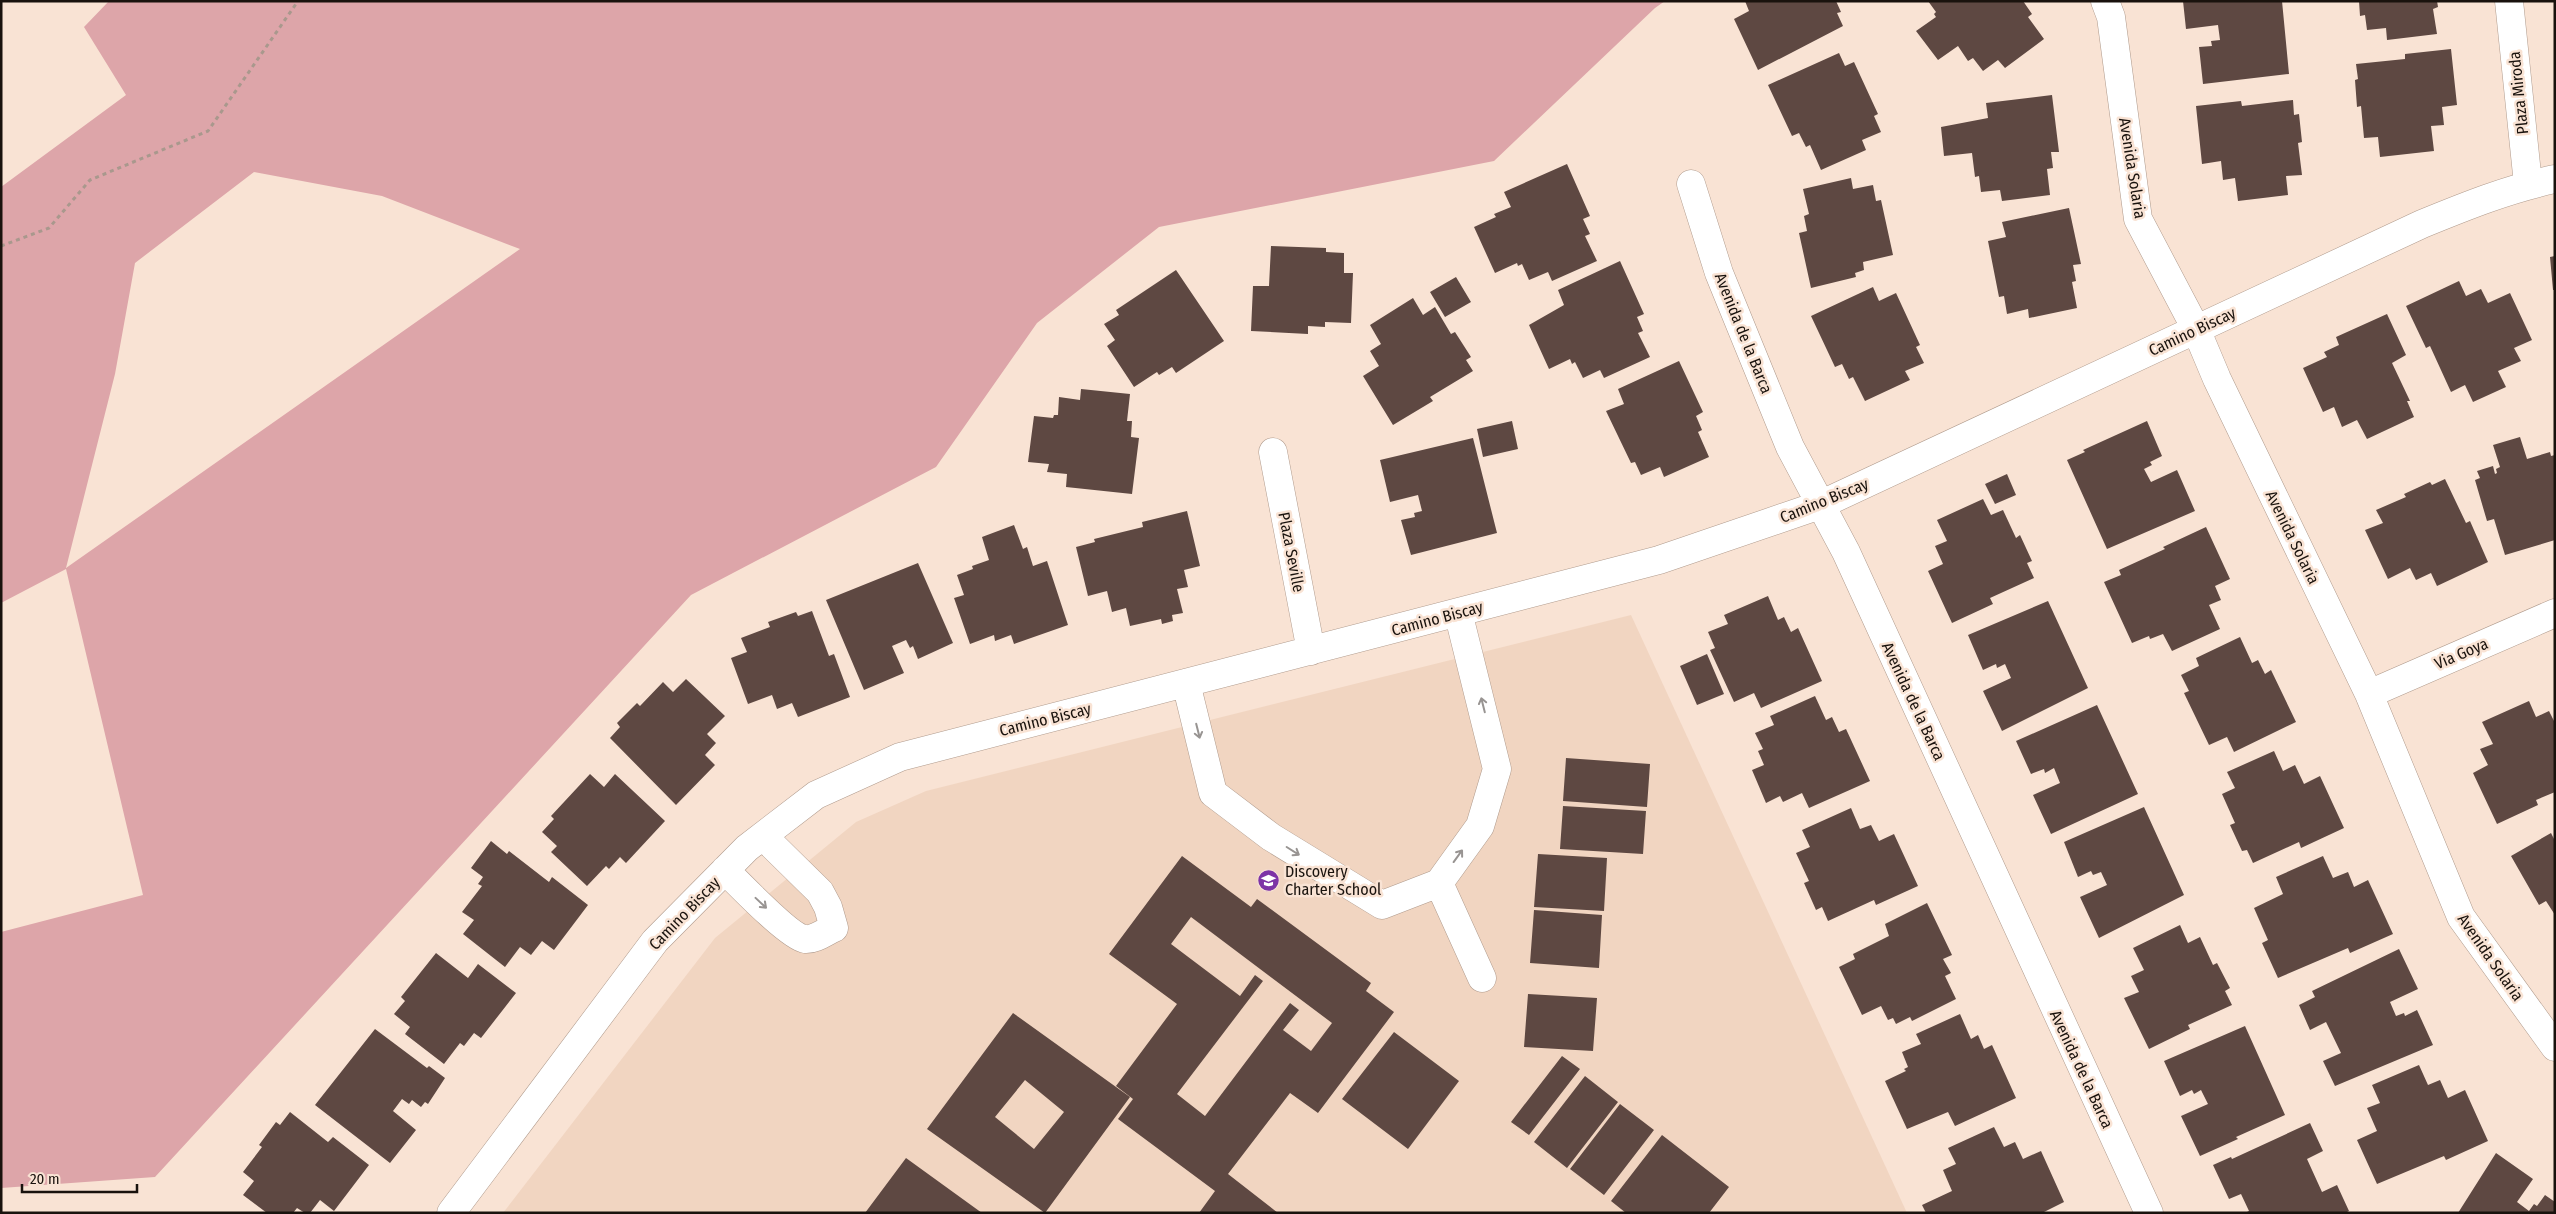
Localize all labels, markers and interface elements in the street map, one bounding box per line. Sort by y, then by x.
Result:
street label: Plaza Miroda [2505,50,2532,135]
street label: Avenida Solaria [2115,116,2150,220]
street label: Avenida de la Barca [1711,270,1776,396]
street label: Camino Biscay [2146,303,2240,360]
street label: Camino Biscay [1777,474,1872,527]
street label: Avenida Solaria [2262,487,2323,587]
street label: Plaza Seville [1274,510,1309,594]
street label: Camino Biscay [1389,597,1486,640]
street label: Via Goya [2432,634,2491,673]
street label: Avenida de la Barca [1878,639,1949,763]
one-way arrow [1477,698,1487,714]
street label: Camino Biscay [997,699,1094,740]
one-way arrow [1194,722,1203,738]
one-way arrow [1285,846,1299,856]
one-way arrow [1452,850,1463,863]
place label: Discovery Charter School [1285,862,1381,899]
school or university icon: Discovery Charter School [1257,868,1281,892]
street label: Camino Biscay [645,872,724,954]
one-way arrow [754,898,767,909]
street label: Avenida Solaria [2454,910,2528,1005]
street label: Avenida de la Barca [2046,1007,2117,1131]
scale bar [22,1162,138,1194]
text: 20 m [30,1170,60,1188]

